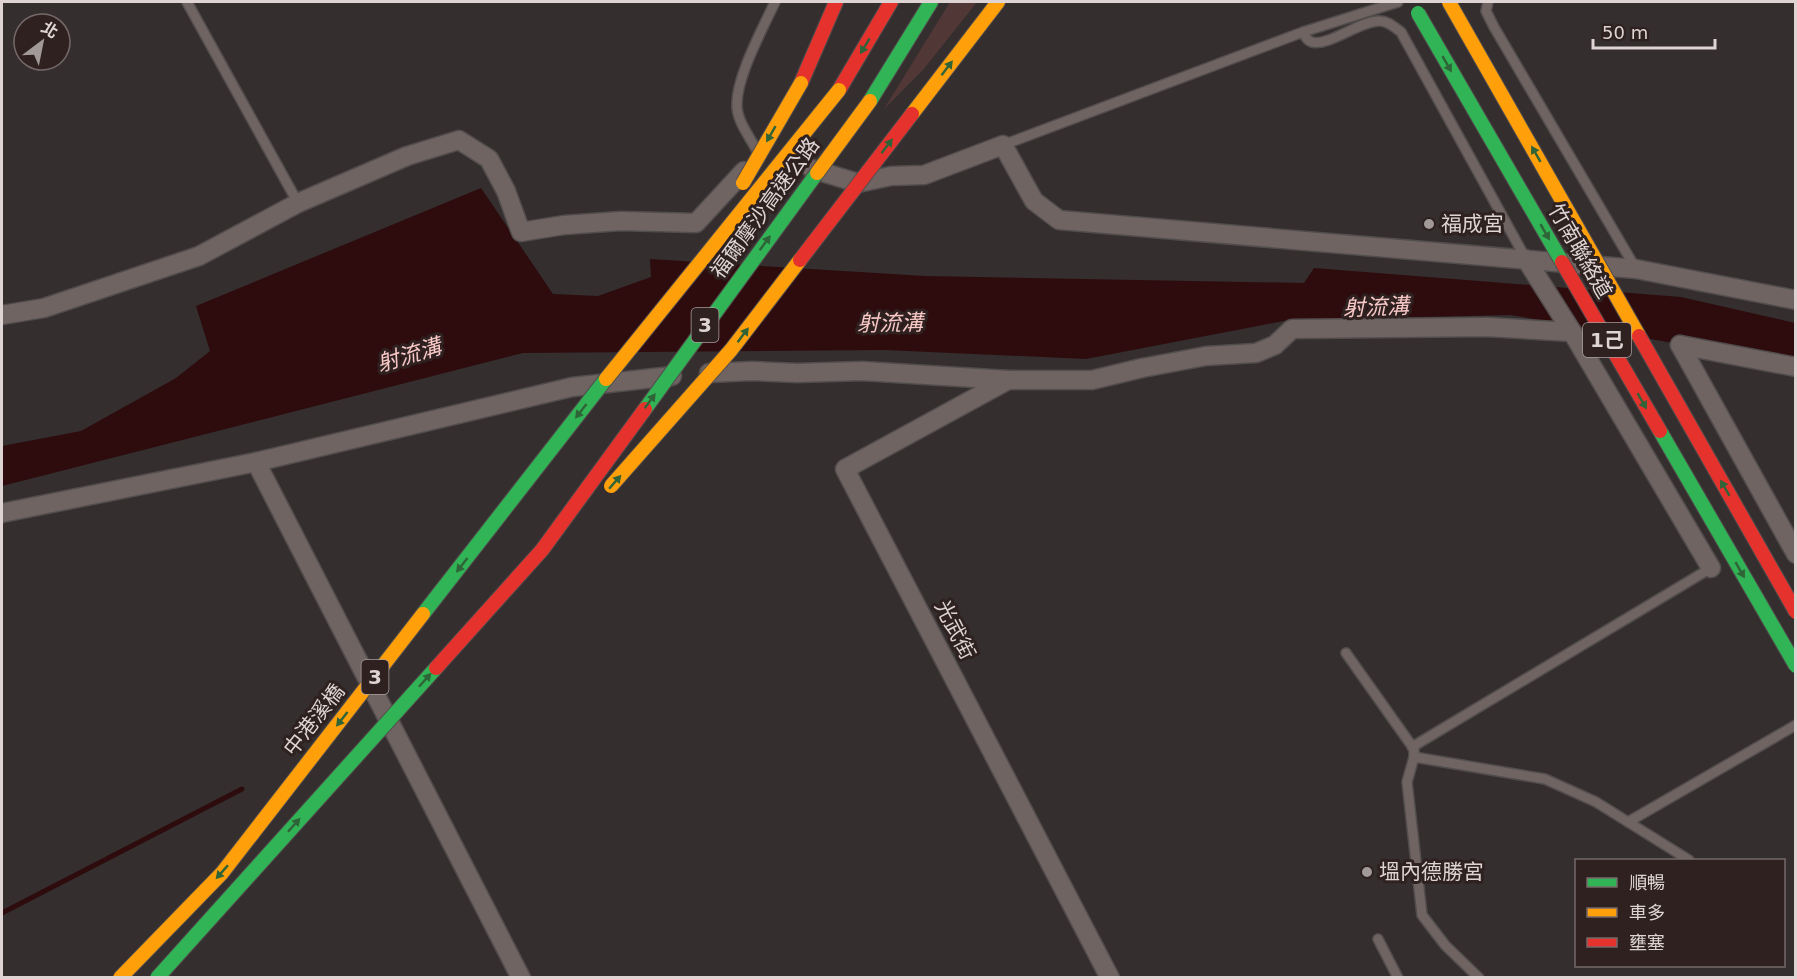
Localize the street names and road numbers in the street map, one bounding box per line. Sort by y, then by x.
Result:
street label: 福爾摩沙高速公路 [706,133,824,283]
street label: 竹南聯絡道 [1543,200,1617,302]
road number: 3 [692,308,718,342]
road number: 1己 [1583,323,1631,357]
street label: 光武街 [930,596,980,664]
road number: 3 [362,660,388,694]
street label: 中港溪橋 [279,680,349,760]

